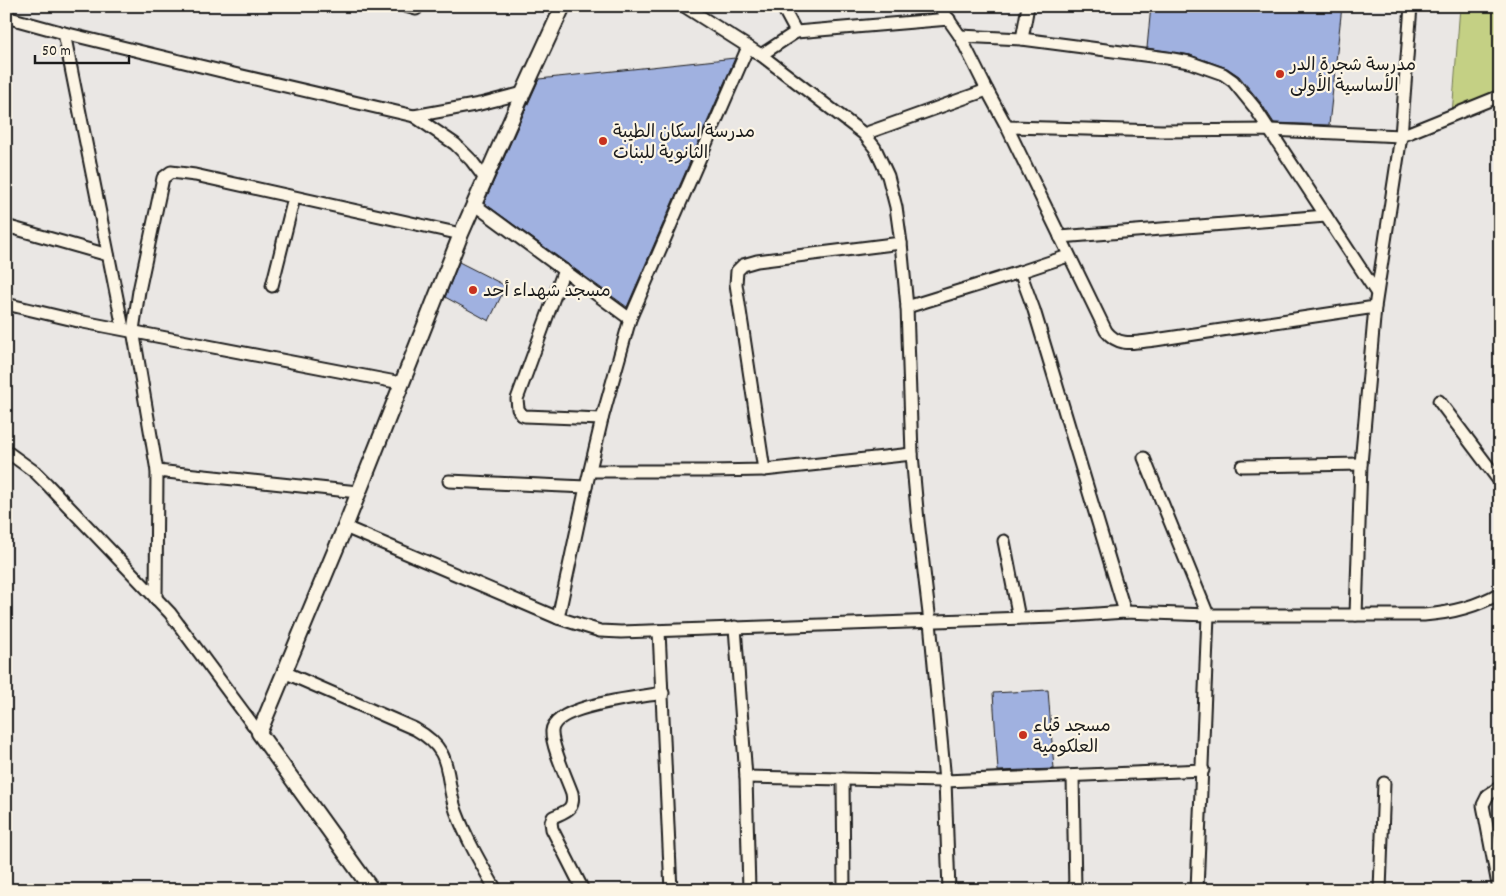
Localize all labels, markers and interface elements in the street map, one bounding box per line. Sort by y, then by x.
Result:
scale bar [35,32,129,64]
text: 50 m [42,41,71,63]
place label: مدرسة شجرة الدر الأساسية الأولى [1288,54,1416,100]
marker: مدرسة شجرة الدر الأساسية الأولى [1274,68,1286,80]
place label: مدرسة اسكان الطيبة الثانوية للبنات [613,121,755,167]
marker: مدرسة اسكان الطيبة الثانوية للبنات [597,135,609,147]
place label: مسجد شهداء أحد [483,280,611,305]
marker: مسجد شهداء أحد [467,284,479,296]
place label: مسجد قباء العلكومية [1033,715,1111,761]
marker: مسجد قباء العلكومية [1017,729,1029,741]

